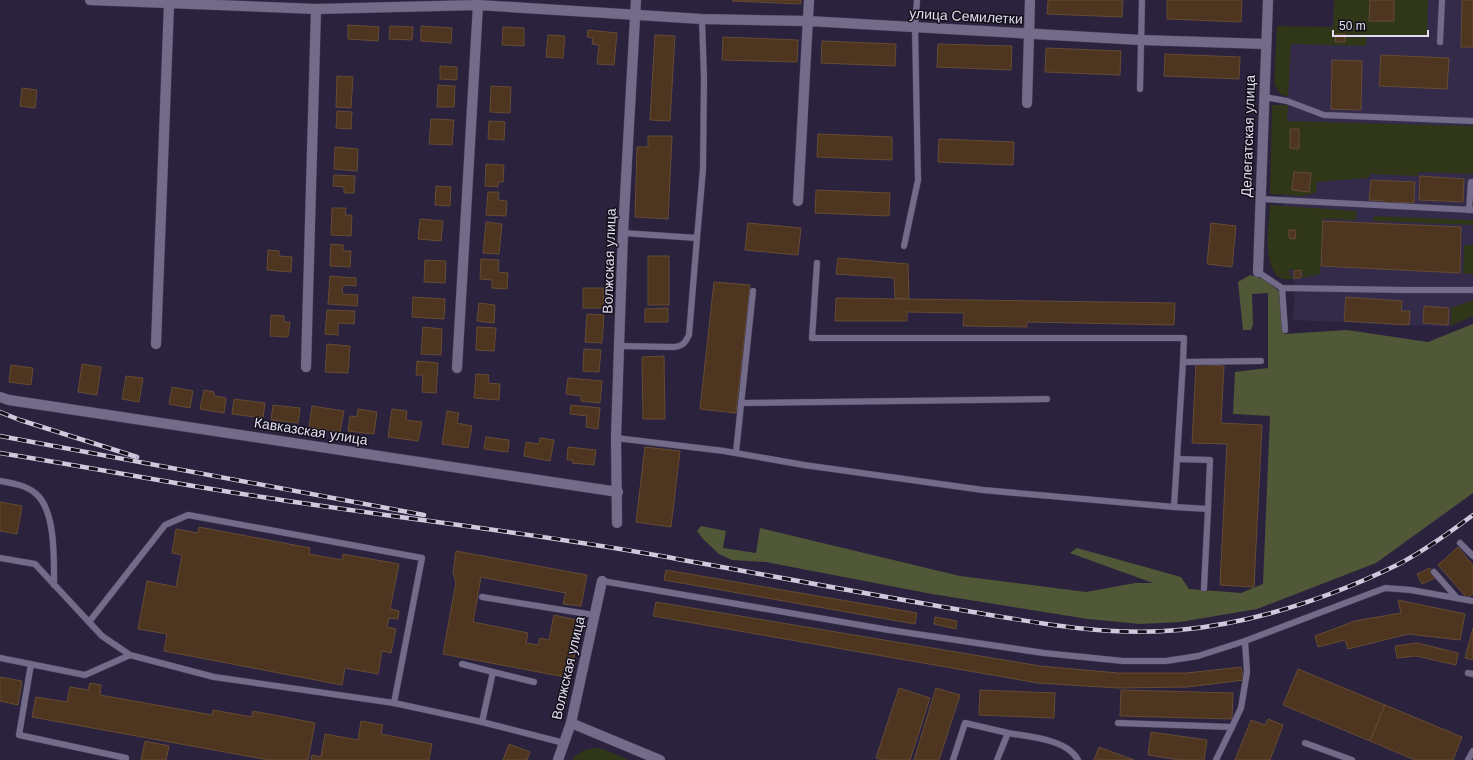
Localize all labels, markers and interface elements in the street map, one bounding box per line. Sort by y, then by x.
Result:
street label: улица Семилетки [909,5,1023,27]
scale bar [1333,12,1428,38]
text: 50 m [1339,19,1366,33]
street label: Делегатская улица [1238,74,1258,197]
street label: Волжская улица [599,208,619,314]
street label: Кавказская улица [253,414,369,448]
street label: Волжская улица [548,615,588,721]

